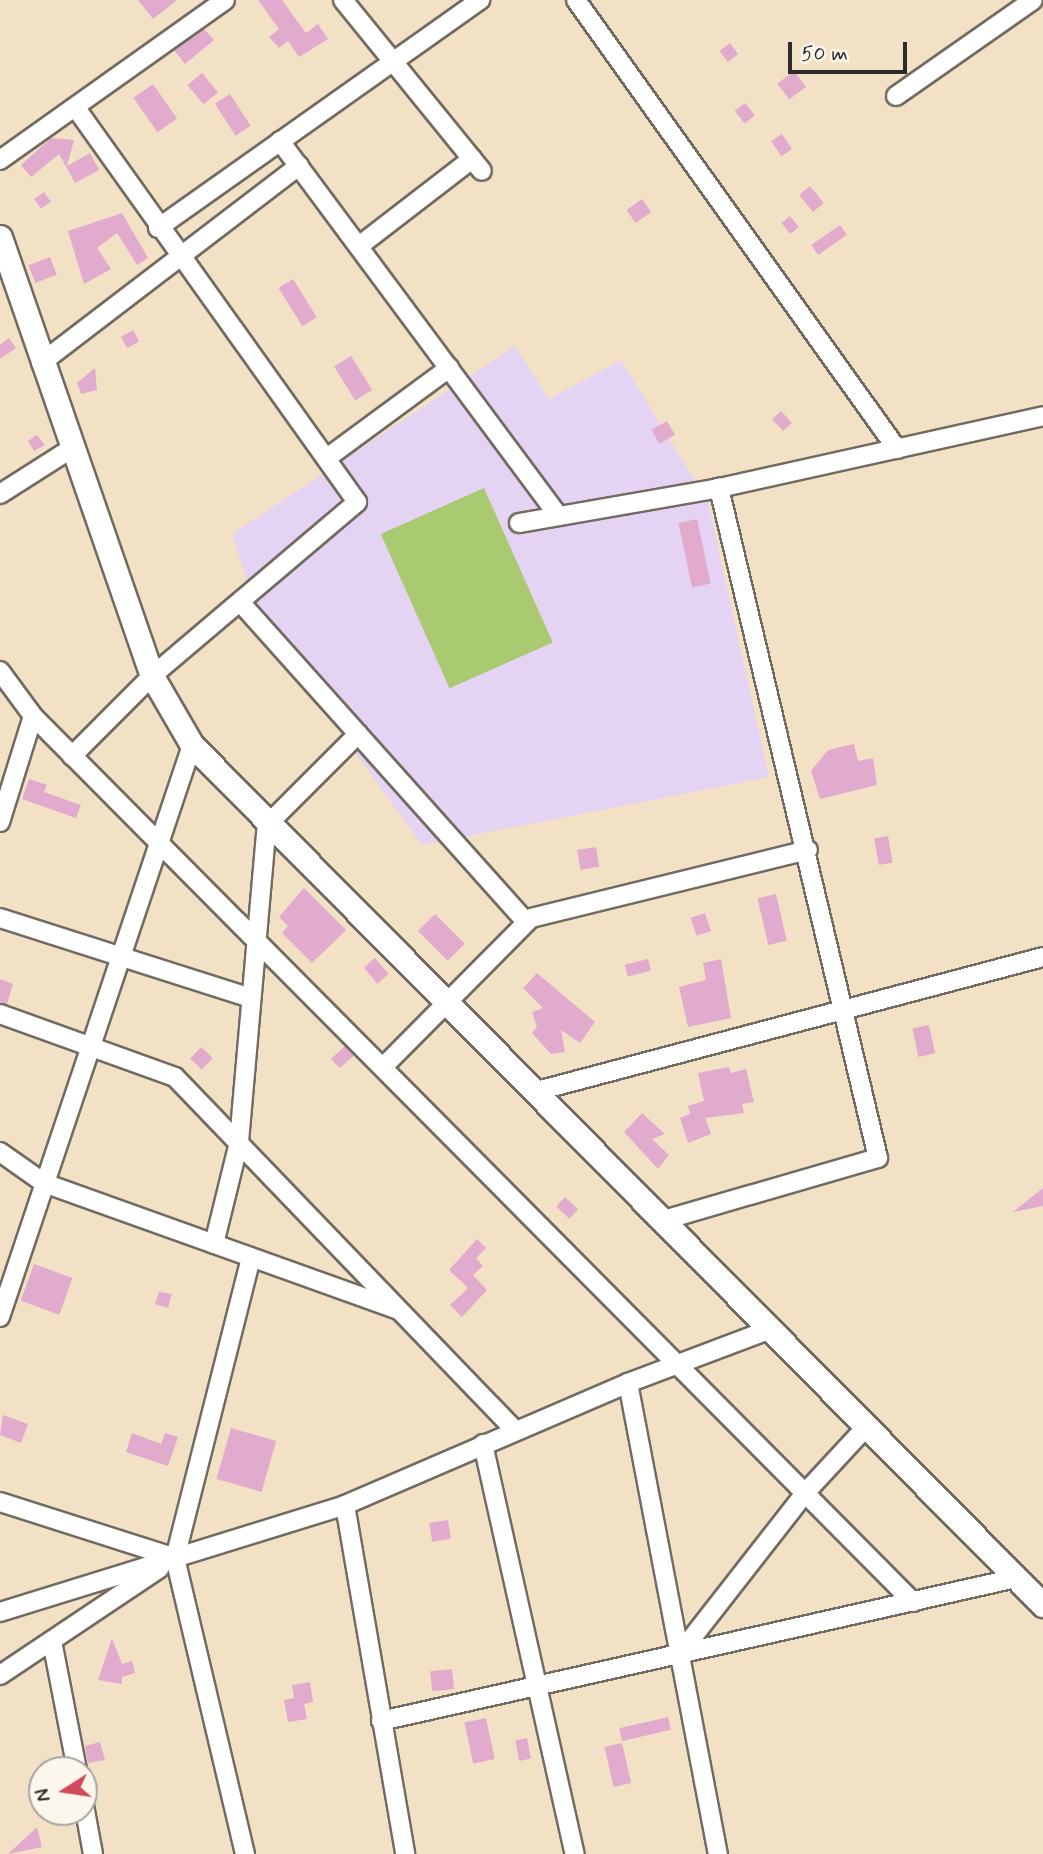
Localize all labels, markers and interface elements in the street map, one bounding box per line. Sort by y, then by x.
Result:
scale bar [791,28,910,72]
text: 50 m [801,40,848,68]
north arrow [28,1756,98,1826]
text: N [30,1786,57,1804]

